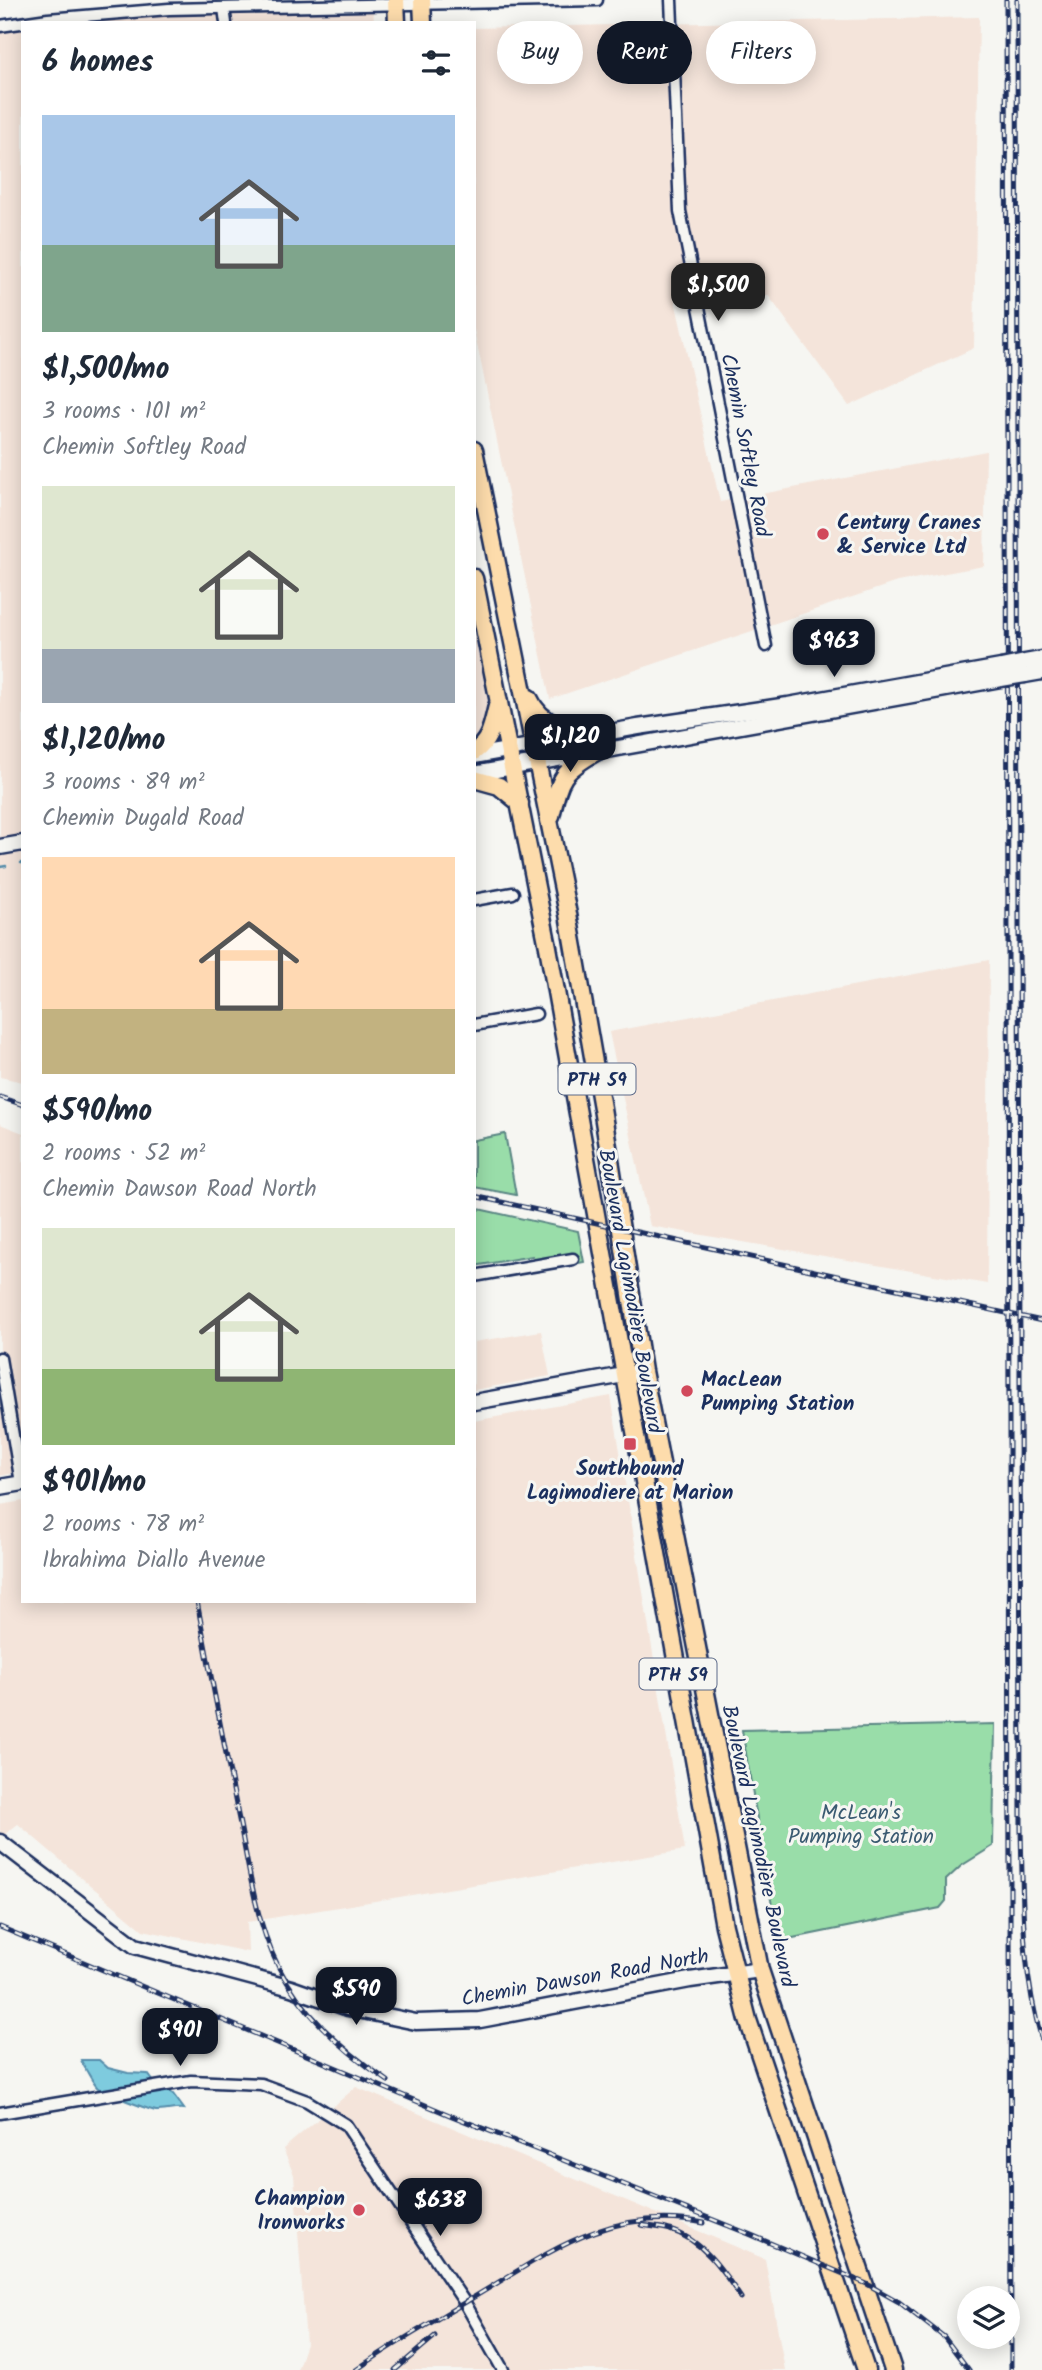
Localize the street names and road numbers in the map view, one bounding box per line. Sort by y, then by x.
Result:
street label: Chemin Softley Road [711,351,779,540]
road number: PTH 59 [558,1064,636,1094]
street label: Boulevard Lagimodière Boulevard [588,1147,671,1436]
road number: PTH 59 [640,1658,716,1690]
street label: Boulevard Lagimodière Boulevard [711,1702,804,1991]
street label: Chemin Dawson Road North [459,1940,712,2017]

